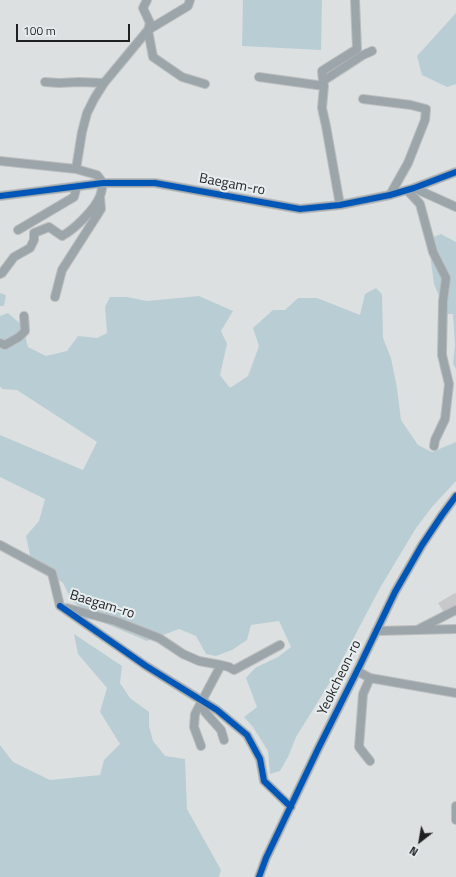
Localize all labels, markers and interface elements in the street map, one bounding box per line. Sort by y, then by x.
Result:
scale bar [18,16,132,42]
text: 100 m [23,21,56,40]
street label: Baegam-ro [198,170,266,200]
street label: Baegam-ro [68,587,136,623]
street label: Yeokcheon-ro [315,638,365,718]
north arrow [400,821,440,861]
text: N [406,842,421,860]

